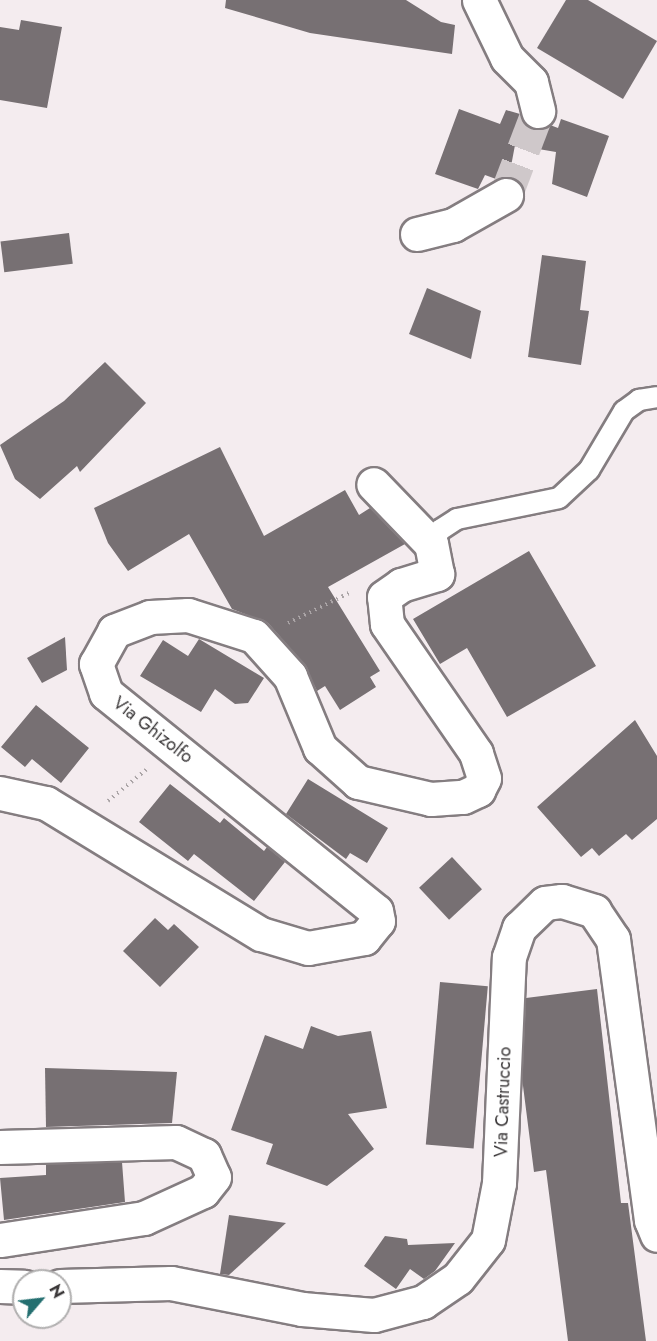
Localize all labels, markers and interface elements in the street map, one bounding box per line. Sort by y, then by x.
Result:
street label: Via Ghizolfo [109,692,197,768]
street label: Via Castruccio [490,1046,516,1158]
north arrow [12,1269,72,1329]
text: N [43,1280,70,1302]

